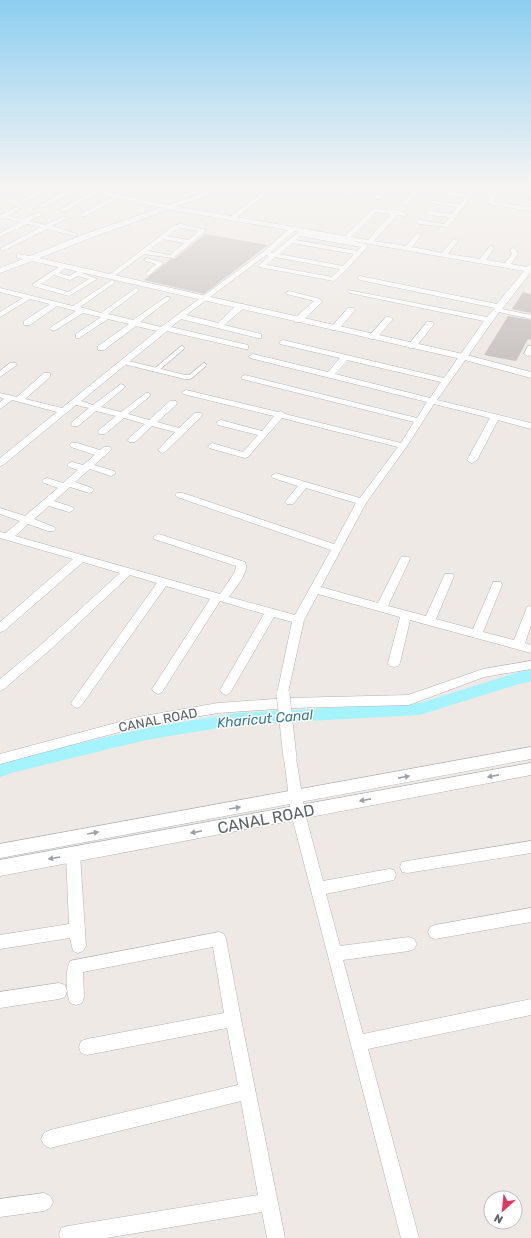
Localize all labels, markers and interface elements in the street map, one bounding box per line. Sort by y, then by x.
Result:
street label: CANAL ROAD [117,705,199,735]
water label: Kharicut Canal [216,706,314,732]
one-way arrow [487,773,499,779]
one-way arrow [398,774,410,780]
one-way arrow [359,797,371,803]
street label: CANAL ROAD [216,800,316,838]
one-way arrow [229,805,241,811]
one-way arrow [190,829,202,835]
one-way arrow [87,830,99,836]
one-way arrow [48,855,60,861]
north arrow [483,1190,523,1230]
text: N [492,1211,505,1226]

